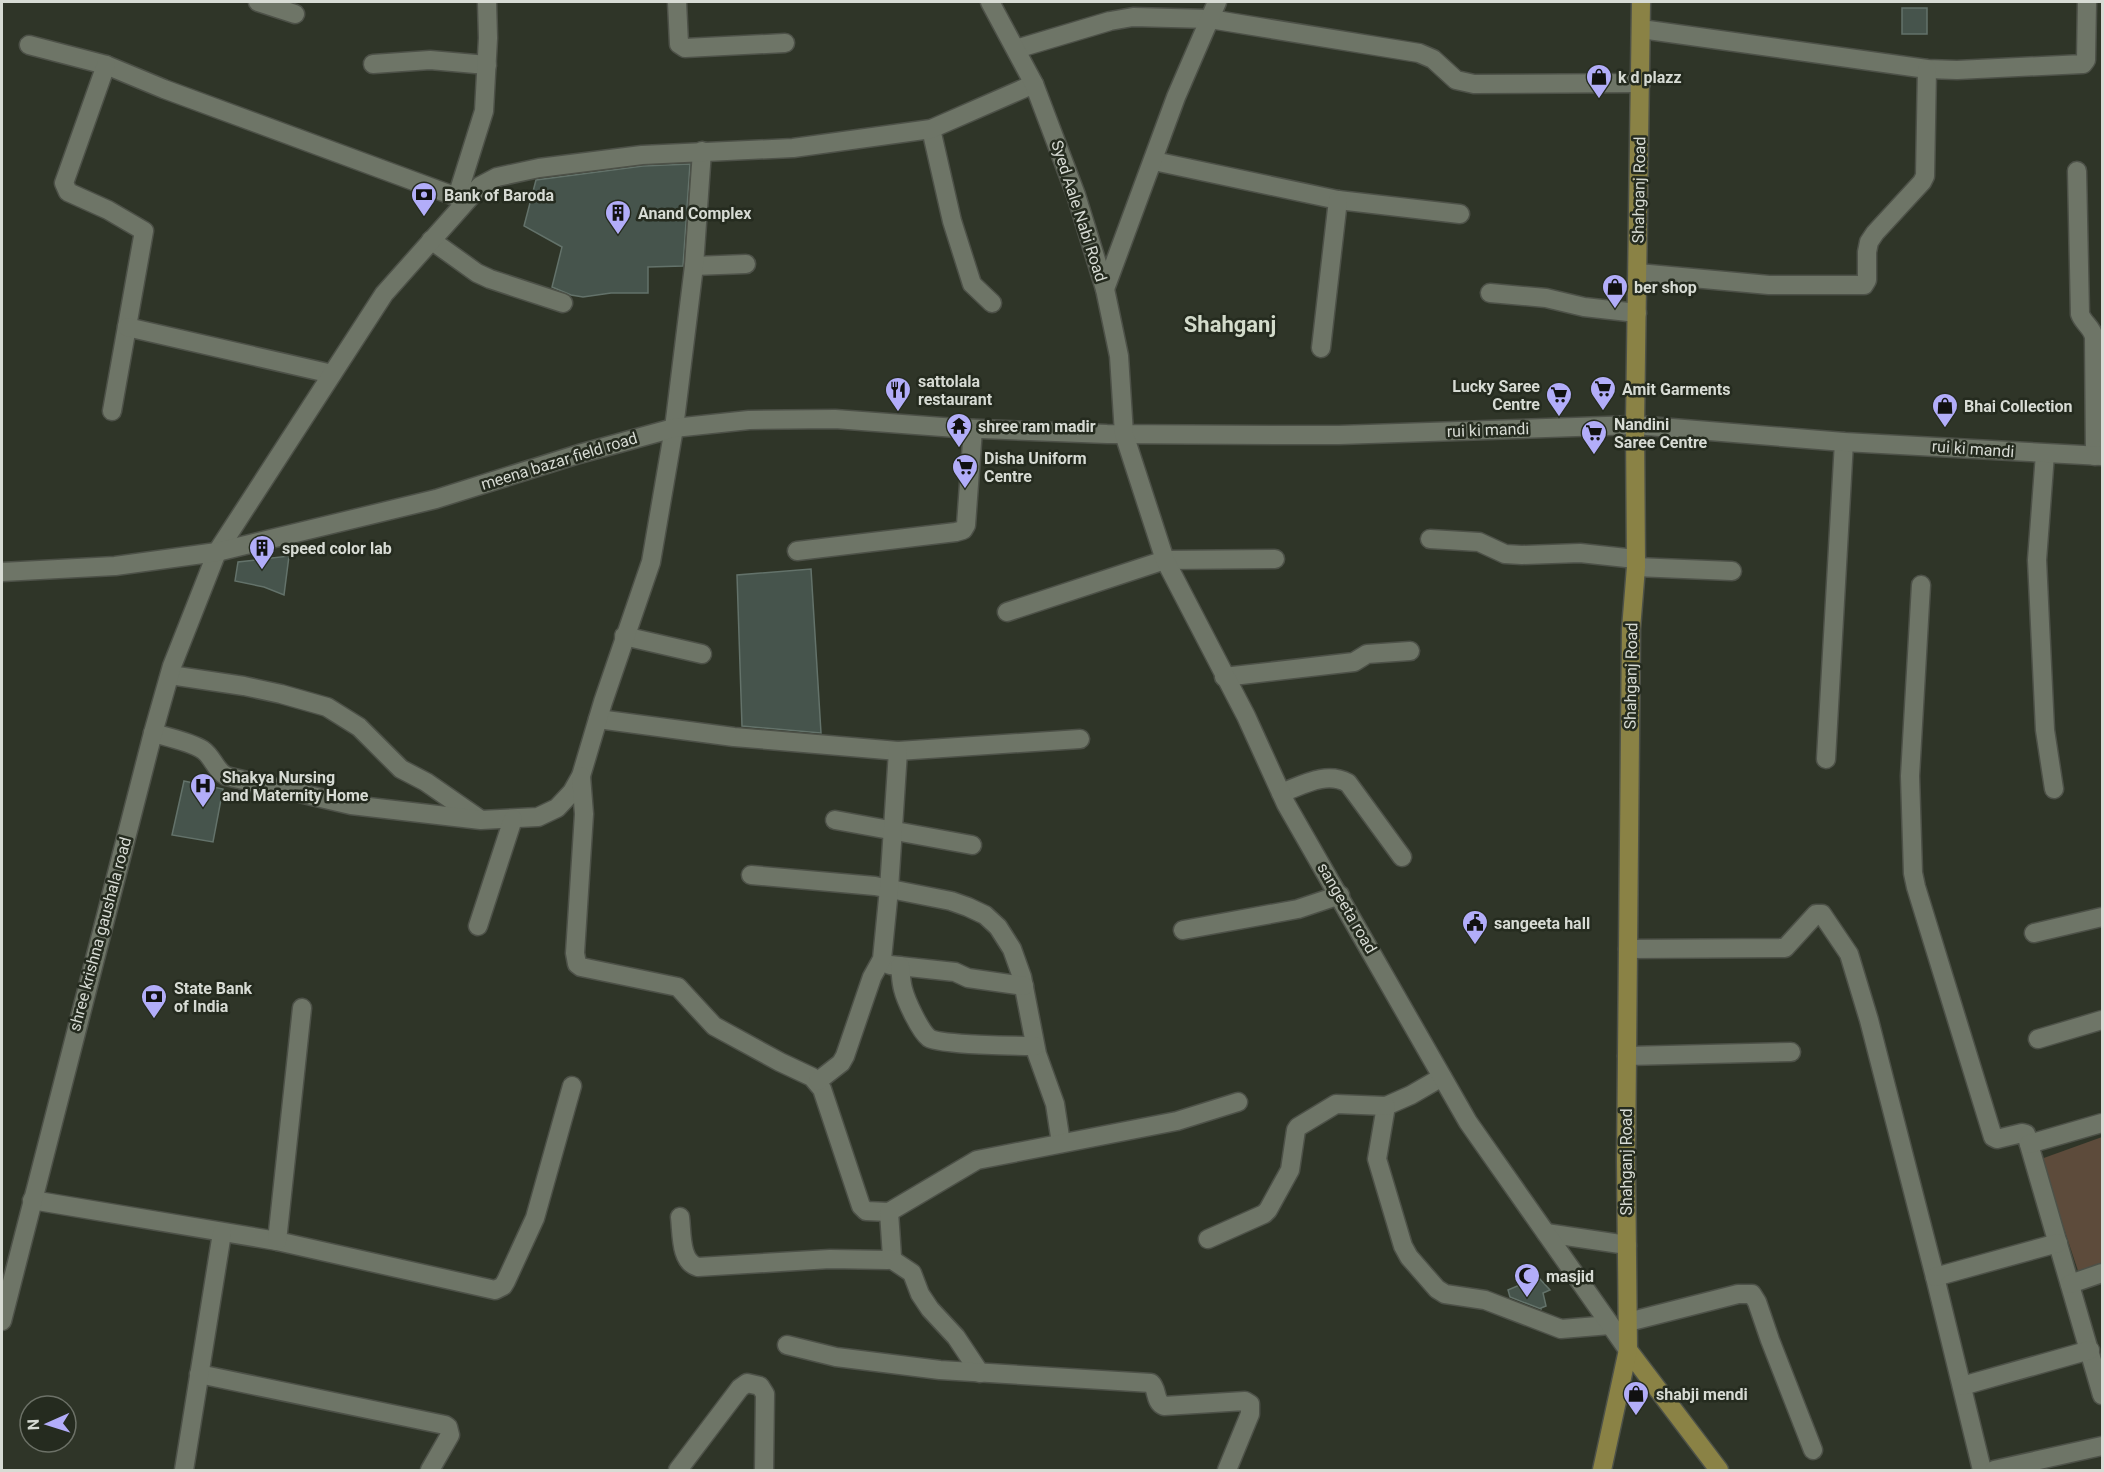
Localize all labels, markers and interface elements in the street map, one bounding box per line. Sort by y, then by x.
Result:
shop icon: k d plazz [1584,62,1614,100]
place label: k d plazz [1618,68,1682,87]
street label: Shahganj Road [1629,136,1649,244]
street label: Syed Aale Nabi Road [1047,138,1111,284]
bank icon: Bank of Baroda [409,180,439,218]
place label: Bank of Baroda [444,186,554,205]
building icon: Anand Complex [603,198,633,236]
place label: Anand Complex [638,204,752,223]
shop icon: ber shop [1600,272,1630,310]
place label: ber shop [1634,278,1697,297]
district label: Shahganj [1184,312,1276,337]
place label: sattolala restaurant [918,372,993,409]
supermarket icon: Amit Garments [1588,374,1618,412]
restaurant icon: sattolala restaurant [883,375,913,413]
place label: Lucky Saree Centre [1452,377,1540,414]
supermarket icon: Lucky Saree Centre [1544,380,1574,418]
place label: Amit Garments [1622,380,1730,399]
shop icon: Bhai Collection [1930,391,1960,429]
place label: Bhai Collection [1964,397,2073,416]
temple icon: shree ram madir [944,411,974,449]
place label: Nandini Saree Centre [1614,415,1708,452]
place label: shree ram madir [978,417,1096,436]
supermarket icon: Nandini Saree Centre [1579,418,1609,456]
street label: rui ki mandi [1446,419,1530,441]
street label: meena bazar field road [478,428,640,494]
street label: rui ki mandi [1931,437,2015,461]
place label: Disha Uniform Centre [984,449,1087,486]
supermarket icon: Disha Uniform Centre [950,452,980,490]
building icon: speed color lab [247,533,277,571]
place label: speed color lab [282,539,392,558]
street label: Shahganj Road [1621,622,1641,730]
place label: Shakya Nursing and Maternity Home [222,768,369,805]
hospital icon: Shakya Nursing and Maternity Home [188,771,218,809]
street label: shree krishna gaushala road [65,835,135,1033]
street label: sangeeta road [1313,859,1381,957]
public building icon: sangeeta hall [1460,908,1490,946]
place label: sangeeta hall [1494,914,1590,933]
place label: State Bank of India [174,979,253,1016]
bank icon: State Bank of India [139,982,169,1020]
street label: Shahganj Road [1617,1109,1636,1215]
mosque icon: masjid [1512,1261,1542,1299]
place label: masjid [1546,1267,1594,1286]
shop icon: shabji mendi [1621,1379,1651,1417]
place label: shabji mendi [1656,1385,1748,1404]
north arrow [18,1394,78,1454]
text: N [24,1419,43,1431]

